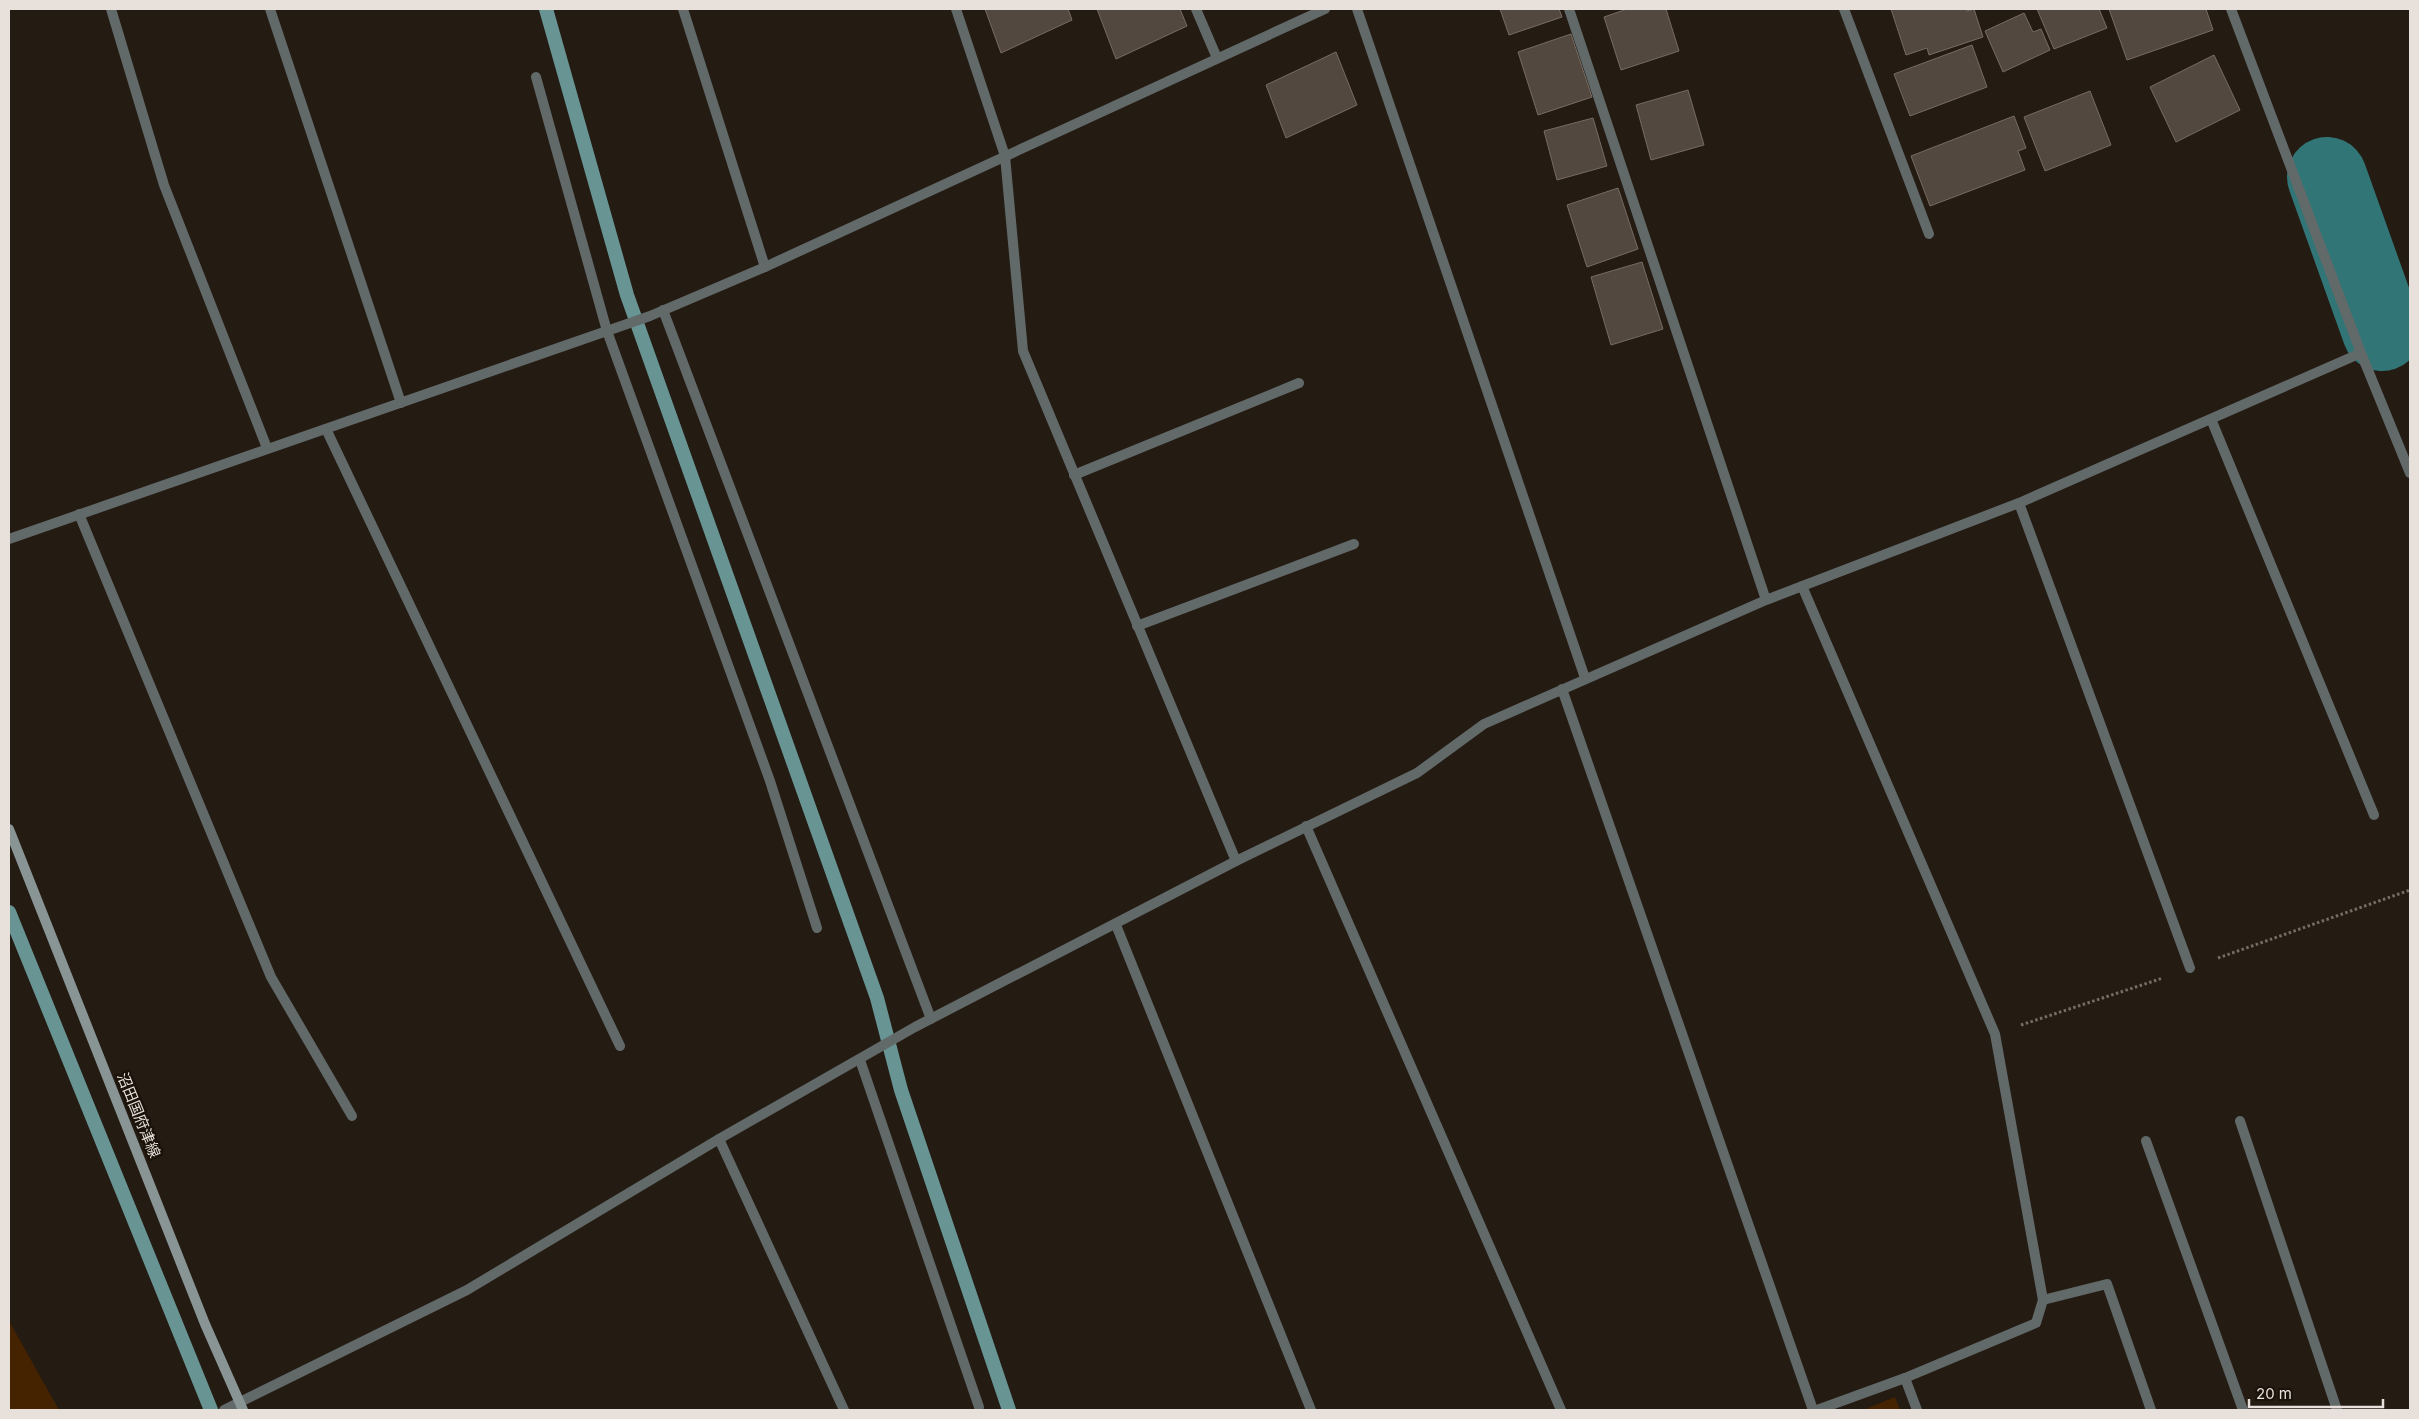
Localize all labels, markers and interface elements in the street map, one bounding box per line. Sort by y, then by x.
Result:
street label: 沼田国府津線 [113,1070,165,1160]
scale bar [2249,1376,2383,1408]
text: 20 m [2256,1384,2292,1403]

